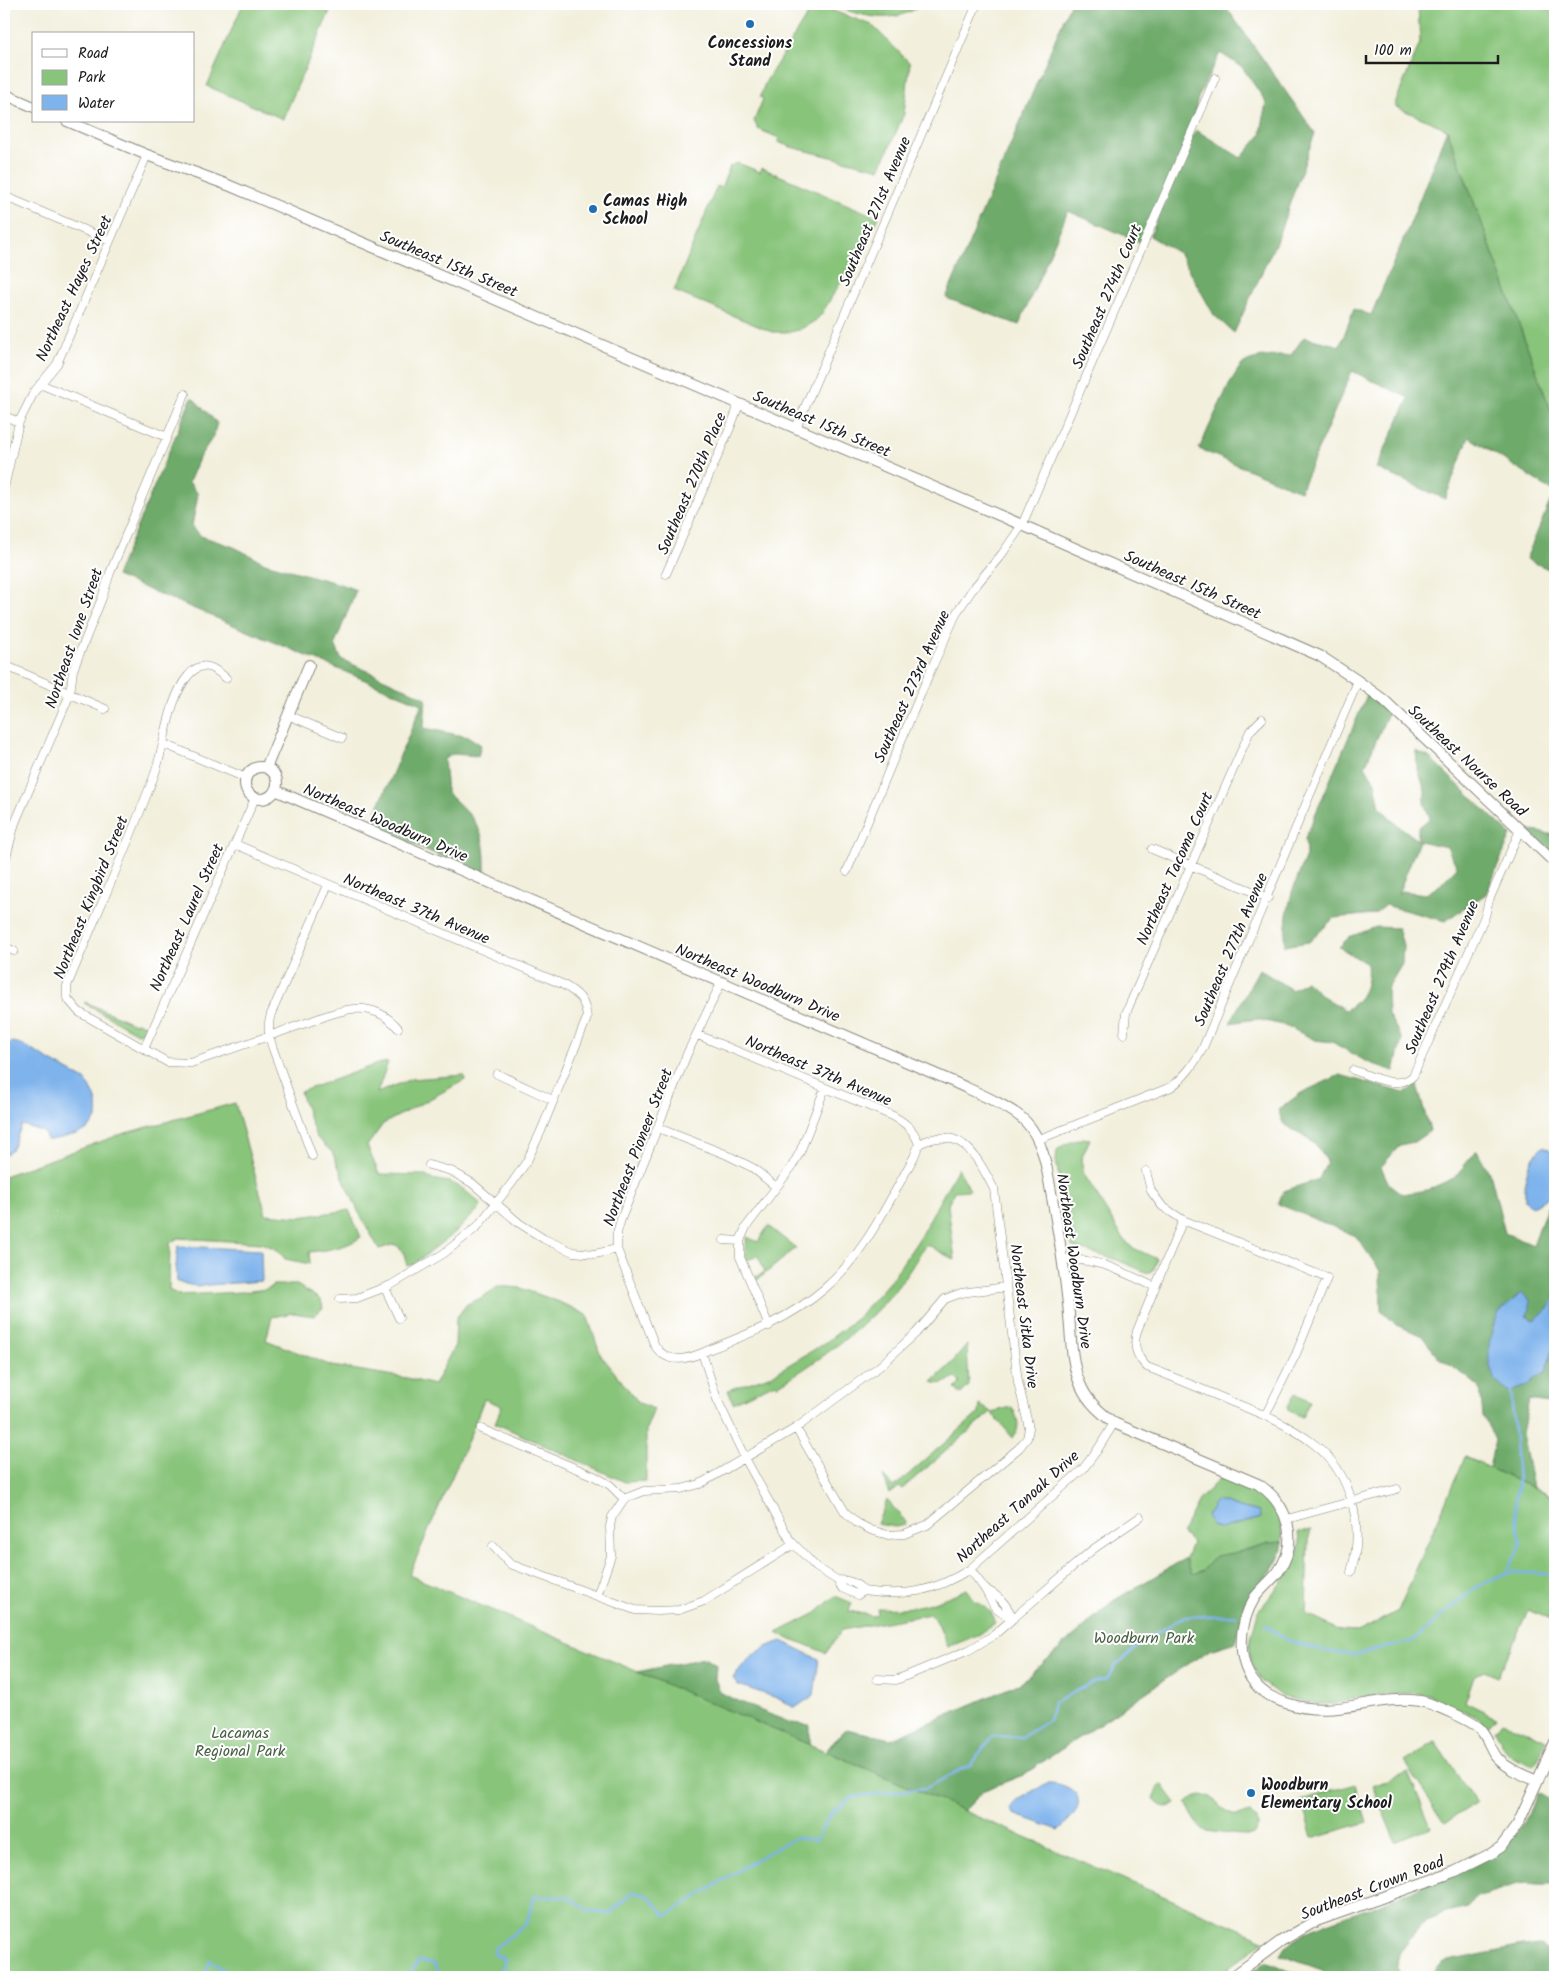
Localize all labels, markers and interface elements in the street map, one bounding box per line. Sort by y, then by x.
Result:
marker: Concessions Stand [744,18,756,30]
place label: Concessions Stand [708,31,793,74]
legend [32,32,195,122]
scale bar [1366,32,1499,64]
text: 100 m [1374,39,1412,63]
text: Road [78,42,109,66]
text: Park [78,66,106,90]
text: Water [78,92,115,116]
street label: Southeast 271st Avenue [833,133,918,290]
place label: Camas High School [603,189,687,232]
marker: Camas High School [587,203,599,215]
street label: Northeast Hayes Street [29,211,120,366]
street label: Southeast 274th Court [1066,220,1149,373]
street label: Southeast 15th Street [376,224,522,305]
street label: Southeast 15th Street [749,384,895,465]
street label: Southeast 270th Place [651,408,734,559]
street label: Southeast 15th Street [1120,544,1266,627]
street label: Northeast Ione Street [39,564,110,712]
street label: Southeast 273rd Avenue [867,606,957,767]
street label: Southeast Nourse Road [1401,699,1533,824]
street label: Northeast Woodburn Drive [299,777,472,869]
street label: Northeast Tacoma Court [1130,787,1221,949]
street label: Northeast Kingbird Street [47,811,136,983]
street label: Northeast Laurel Street [143,839,232,996]
street label: Northeast 37th Avenue [339,867,494,952]
street label: Southeast 277th Avenue [1188,869,1275,1030]
street label: Southeast 279th Avenue [1399,897,1486,1058]
street label: Northeast Woodburn Drive [671,937,844,1029]
street label: Northeast 37th Avenue [741,1029,896,1114]
street label: Northeast Pioneer Street [597,1064,680,1230]
street label: Northeast Woodburn Drive [1049,1172,1098,1351]
street label: Northeast Sitka Drive [1002,1242,1045,1390]
street label: Northeast Tanoak Drive [951,1445,1085,1570]
park label: Woodburn Park [1094,1626,1195,1651]
park label: Lacamas Regional Park [195,1721,286,1764]
place label: Woodburn Elementary School [1261,1773,1393,1816]
marker: Woodburn Elementary School [1245,1787,1257,1799]
street label: Southeast Crown Road [1297,1849,1449,1927]

